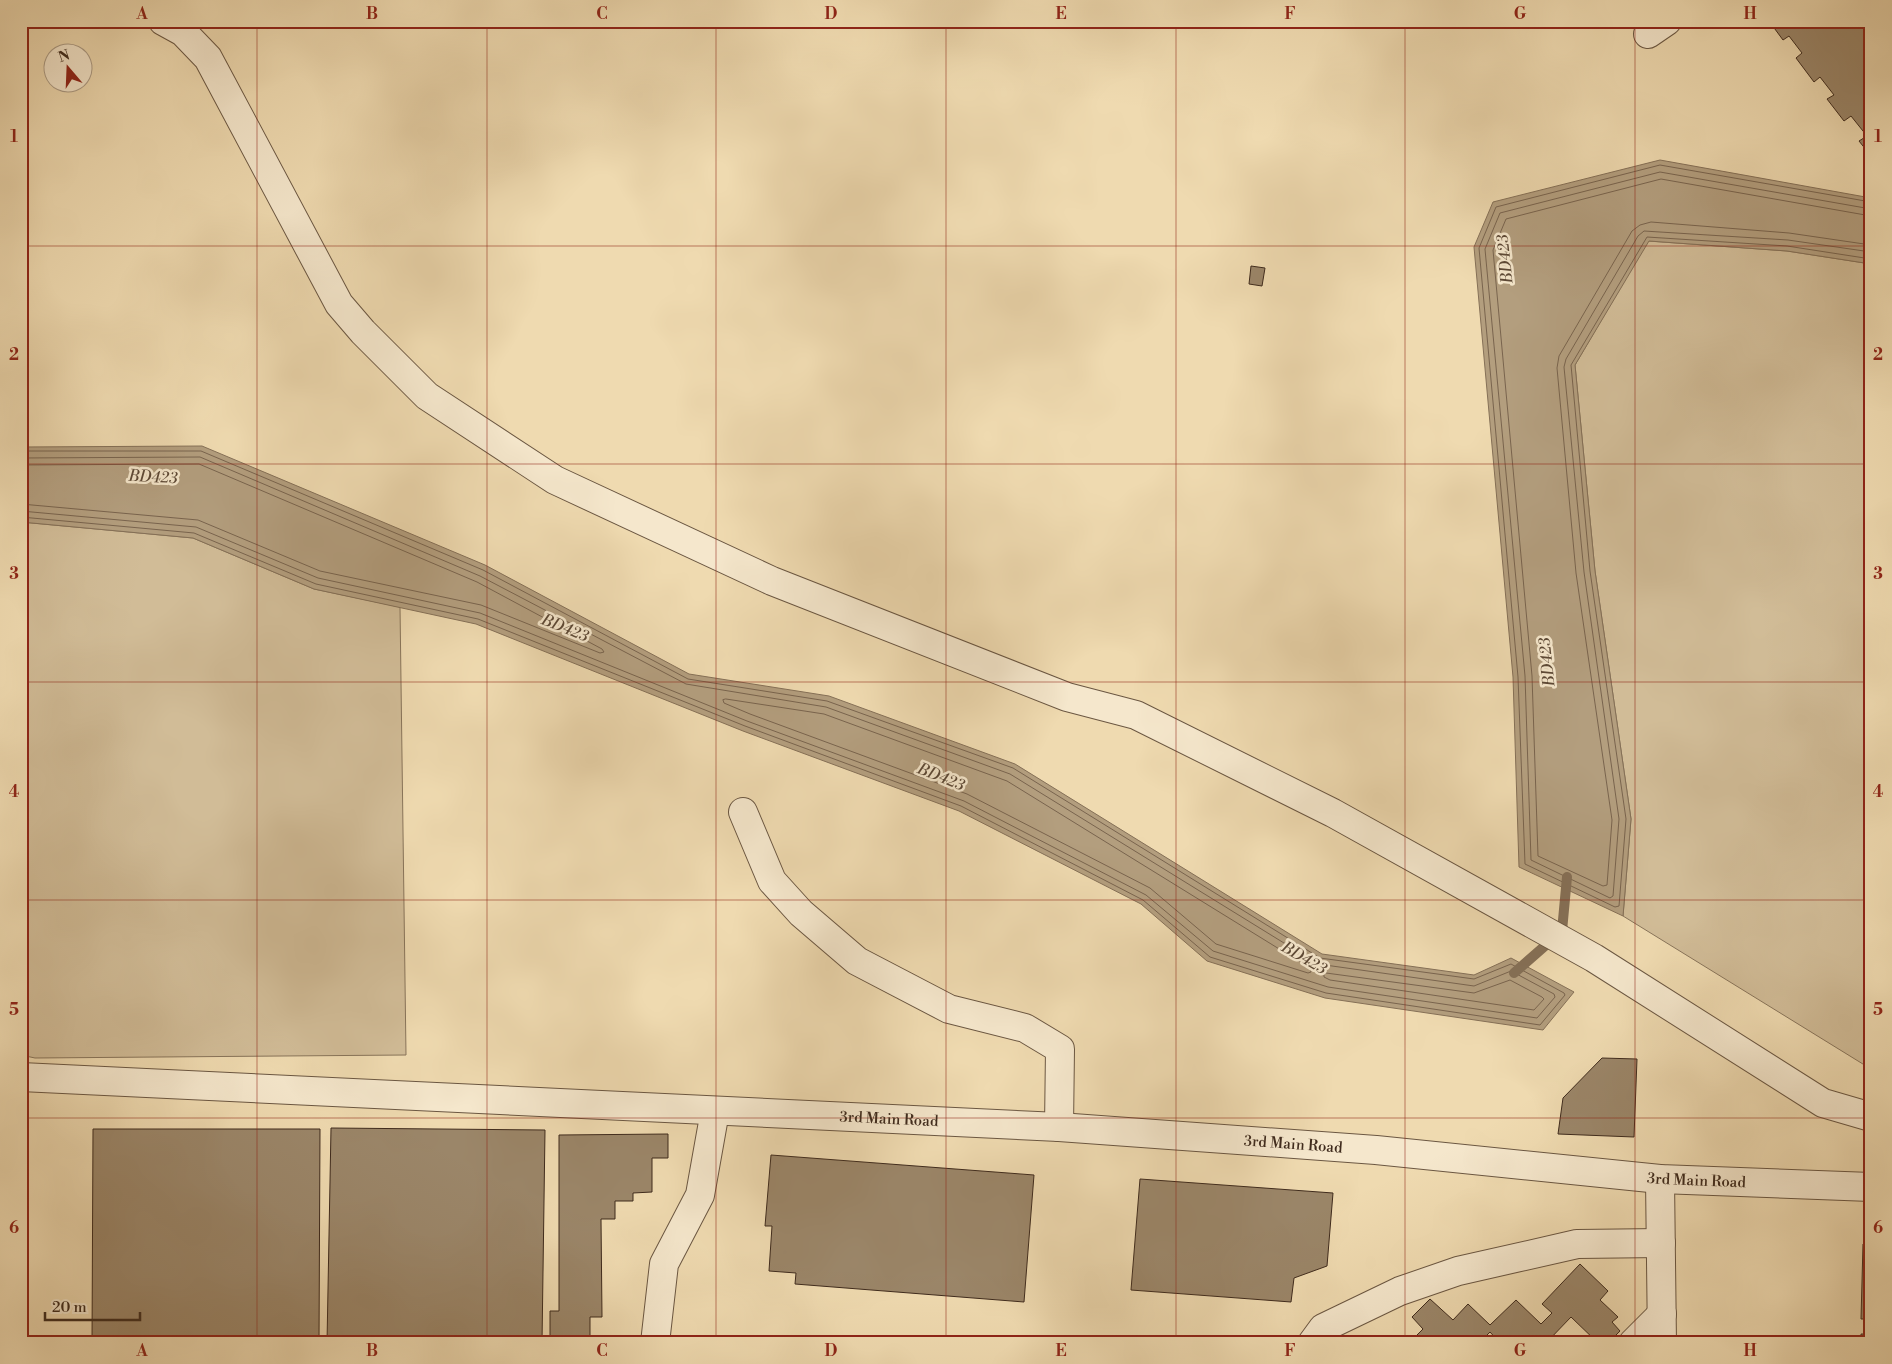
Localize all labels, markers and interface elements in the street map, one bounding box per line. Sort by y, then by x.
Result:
text: A [135,4,148,24]
text: B [366,4,378,24]
text: C [596,4,608,24]
text: D [825,4,838,24]
text: E [1055,4,1067,24]
text: F [1284,4,1296,24]
text: G [1514,4,1527,24]
text: H [1743,4,1757,24]
north arrow [42,42,92,92]
text: N [56,46,72,67]
text: 1 [10,127,18,147]
text: 1 [1874,127,1882,147]
water label: BD423 [1492,233,1518,285]
text: 2 [9,345,19,365]
text: 2 [1873,345,1883,365]
water label: BD423 [127,466,178,488]
text: 3 [9,564,19,584]
text: 3 [1873,564,1883,584]
water label: BD423 [538,609,592,647]
water label: BD423 [1534,636,1560,688]
water label: BD423 [914,758,968,796]
text: 4 [9,782,20,802]
text: 4 [1873,782,1884,802]
water label: BD423 [1277,937,1331,979]
text: 5 [9,1000,19,1020]
text: 5 [1873,1000,1883,1020]
street label: 3rd Main Road [839,1107,939,1131]
street label: 3rd Main Road [1243,1131,1344,1157]
street label: 3rd Main Road [1646,1168,1747,1192]
text: 6 [9,1218,19,1238]
text: 6 [1873,1218,1883,1238]
scale bar [45,1289,140,1321]
text: 20 m [52,1298,87,1317]
text: A [135,1341,148,1361]
text: B [366,1341,378,1361]
text: C [596,1341,608,1361]
text: D [825,1341,838,1361]
text: E [1055,1341,1067,1361]
text: F [1284,1341,1296,1361]
text: G [1514,1341,1527,1361]
text: H [1743,1341,1757,1361]

